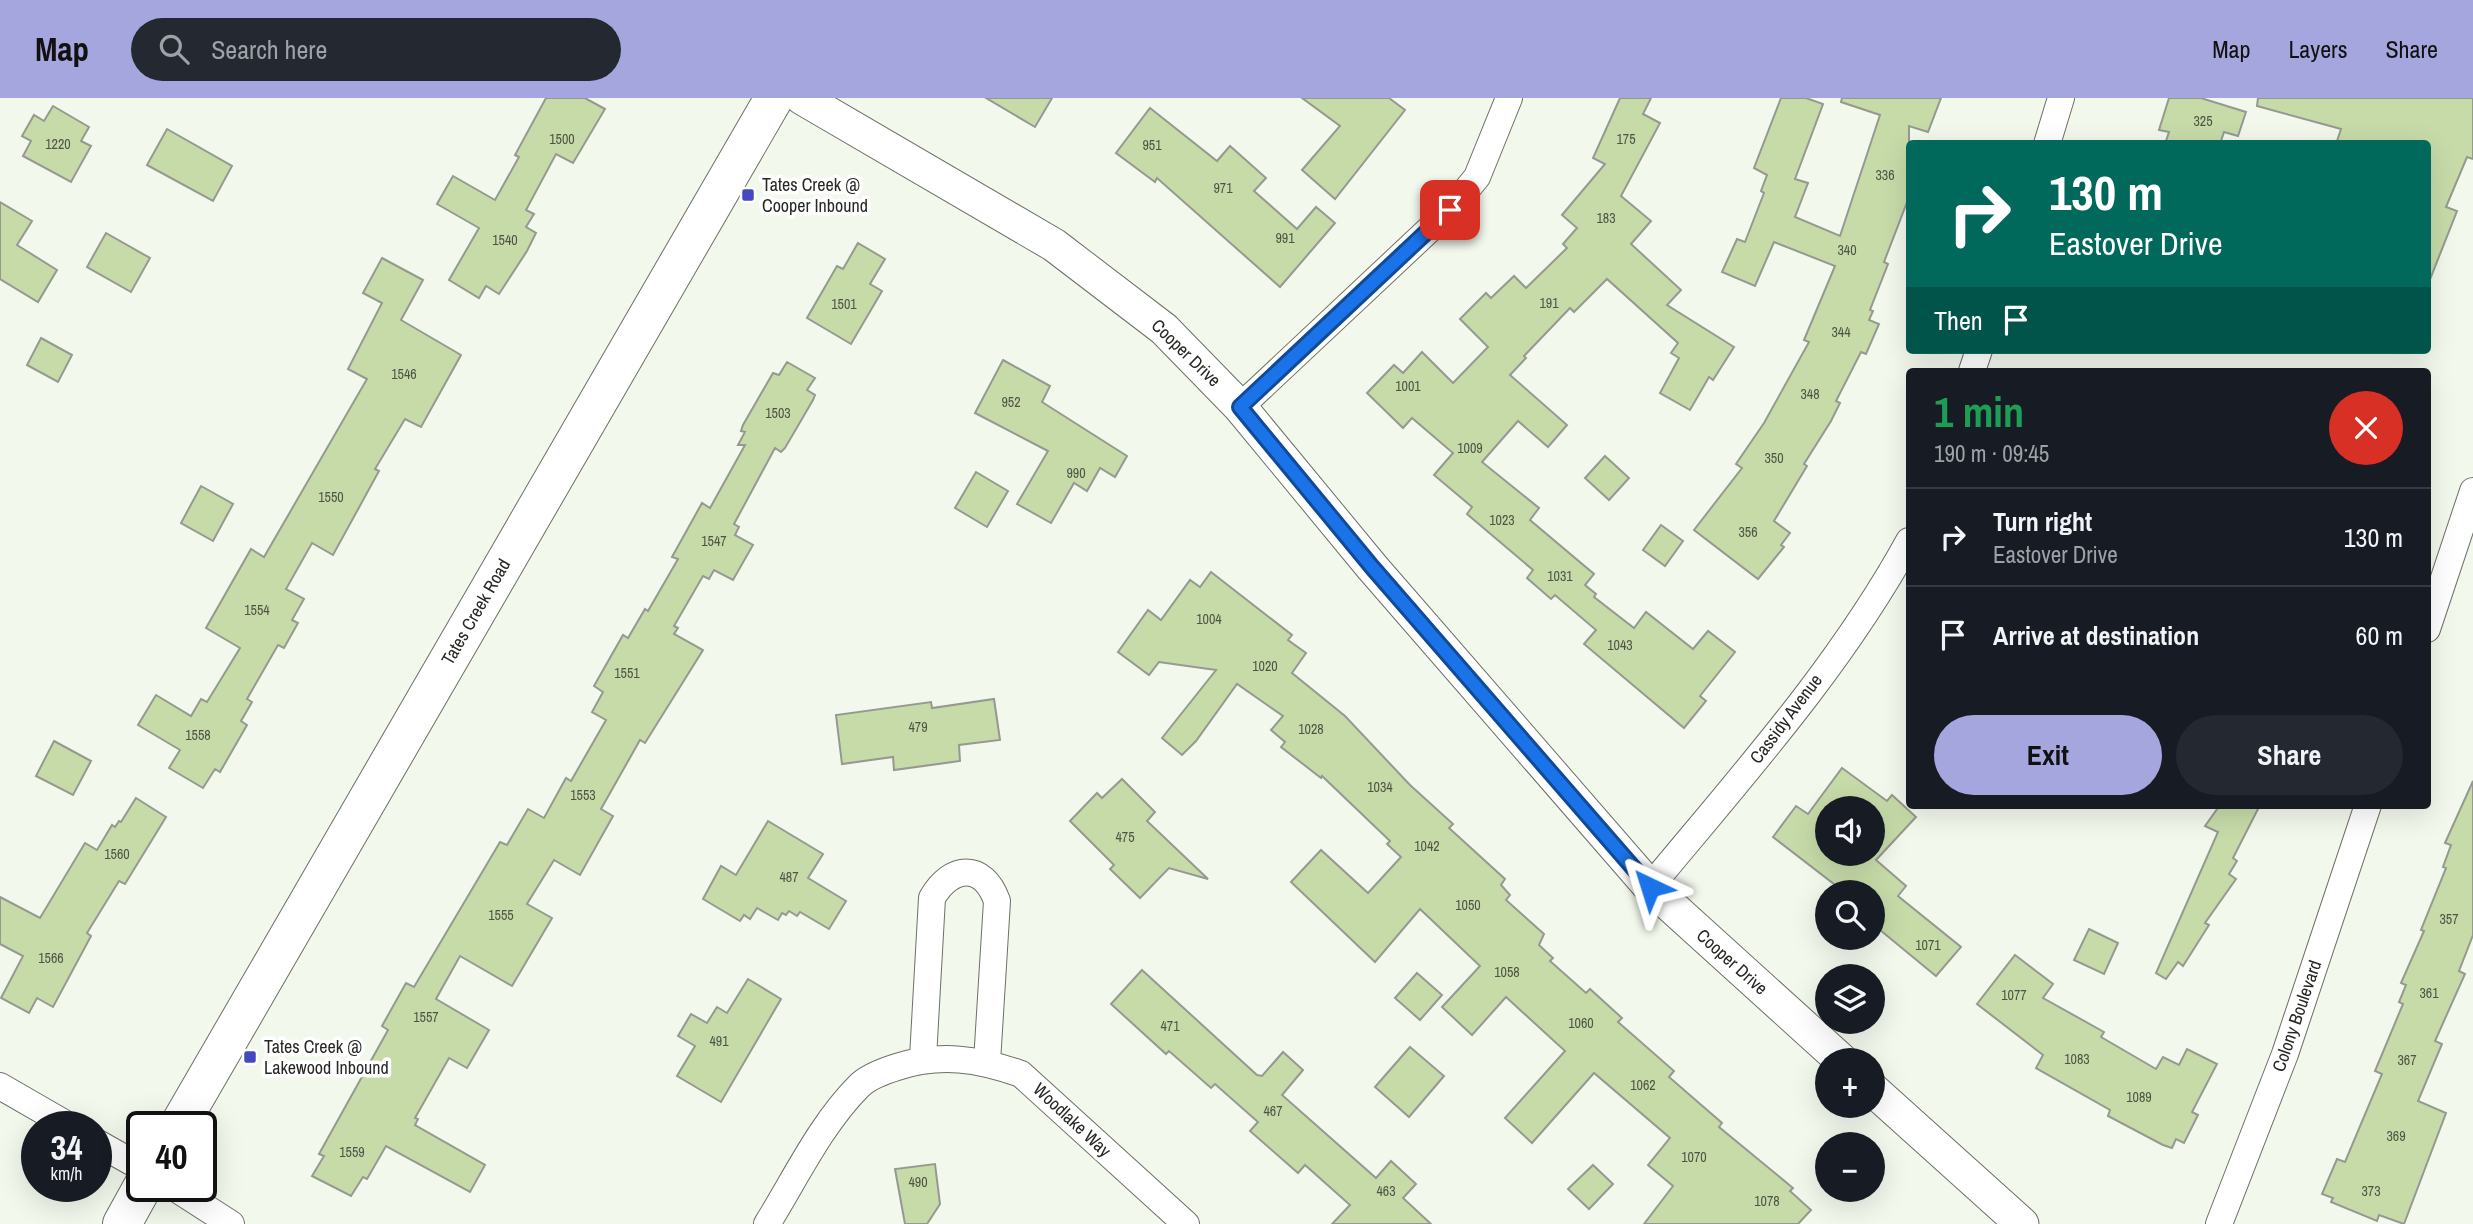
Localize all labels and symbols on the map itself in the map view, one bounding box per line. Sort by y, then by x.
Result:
house number: 325 [2193,112,2213,130]
house number: 1500 [549,130,575,148]
house number: 175 [1616,130,1636,148]
house number: 1220 [45,135,71,153]
house number: 951 [1142,136,1162,154]
house number: 336 [1875,166,1895,184]
place label: Tates Creek @ Cooper Inbound [762,172,868,218]
house number: 971 [1213,179,1233,197]
pin [1420,180,1480,240]
marker: Tates Creek @ Cooper Inbound [740,187,756,203]
house number: 183 [1596,209,1616,227]
house number: 991 [1275,229,1295,247]
house number: 1540 [492,231,518,249]
house number: 340 [1837,241,1857,259]
house number: 191 [1539,294,1559,312]
house number: 1501 [831,295,857,313]
street label: Cooper Drive [1146,313,1227,392]
house number: 344 [1831,323,1851,341]
house number: 1546 [391,365,417,383]
house number: 1001 [1395,377,1421,395]
house number: 348 [1800,385,1820,403]
house number: 952 [1001,393,1021,411]
house number: 1503 [765,404,791,422]
house number: 1009 [1457,439,1483,457]
house number: 350 [1764,449,1784,467]
house number: 990 [1066,464,1086,482]
house number: 1550 [318,488,344,506]
house number: 1023 [1489,511,1515,529]
house number: 356 [1738,523,1758,541]
house number: 1547 [701,532,727,550]
street label: Tates Creek Road [435,554,516,669]
house number: 1031 [1547,567,1573,585]
house number: 1554 [244,601,270,619]
house number: 1004 [1196,610,1222,628]
house number: 1043 [1607,636,1633,654]
house number: 1020 [1252,657,1278,675]
house number: 1551 [614,664,640,682]
street label: Cassidy Avenue [1744,669,1828,769]
house number: 479 [908,718,928,736]
house number: 1028 [1298,720,1324,738]
house number: 1558 [185,726,211,744]
house number: 1034 [1367,778,1393,796]
house number: 1553 [570,786,596,804]
house number: 475 [1115,828,1135,846]
house number: 1042 [1414,837,1440,855]
house number: 1560 [104,845,130,863]
position arrow [1613,850,1687,924]
house number: 487 [779,868,799,886]
house number: 1050 [1455,896,1481,914]
house number: 1555 [488,906,514,924]
house number: 357 [2439,910,2459,928]
street label: Cooper Drive [1691,923,1773,1000]
house number: 1071 [1915,936,1941,954]
house number: 1566 [38,949,64,967]
street label: Colony Boulevard [2266,957,2327,1075]
house number: 1058 [1494,963,1520,981]
house number: 361 [2419,984,2439,1002]
house number: 1077 [2001,986,2027,1004]
house number: 1557 [413,1008,439,1026]
house number: 1060 [1568,1014,1594,1032]
house number: 471 [1160,1017,1180,1035]
house number: 491 [709,1032,729,1050]
place label: Tates Creek @ Lakewood Inbound [264,1034,389,1080]
marker: Tates Creek @ Lakewood Inbound [242,1049,258,1065]
house number: 1083 [2064,1050,2090,1068]
house number: 367 [2397,1051,2417,1069]
house number: 1062 [1630,1076,1656,1094]
street label: Woodlake Way [1028,1077,1117,1163]
house number: 1089 [2126,1088,2152,1106]
house number: 467 [1263,1102,1283,1120]
speed limit sign: 40 [126,1111,217,1202]
house number: 369 [2386,1127,2406,1145]
house number: 1559 [339,1143,365,1161]
house number: 1070 [1681,1148,1707,1166]
house number: 490 [908,1173,928,1191]
house number: 463 [1376,1182,1396,1200]
house number: 373 [2361,1182,2381,1200]
house number: 1078 [1754,1192,1780,1210]

